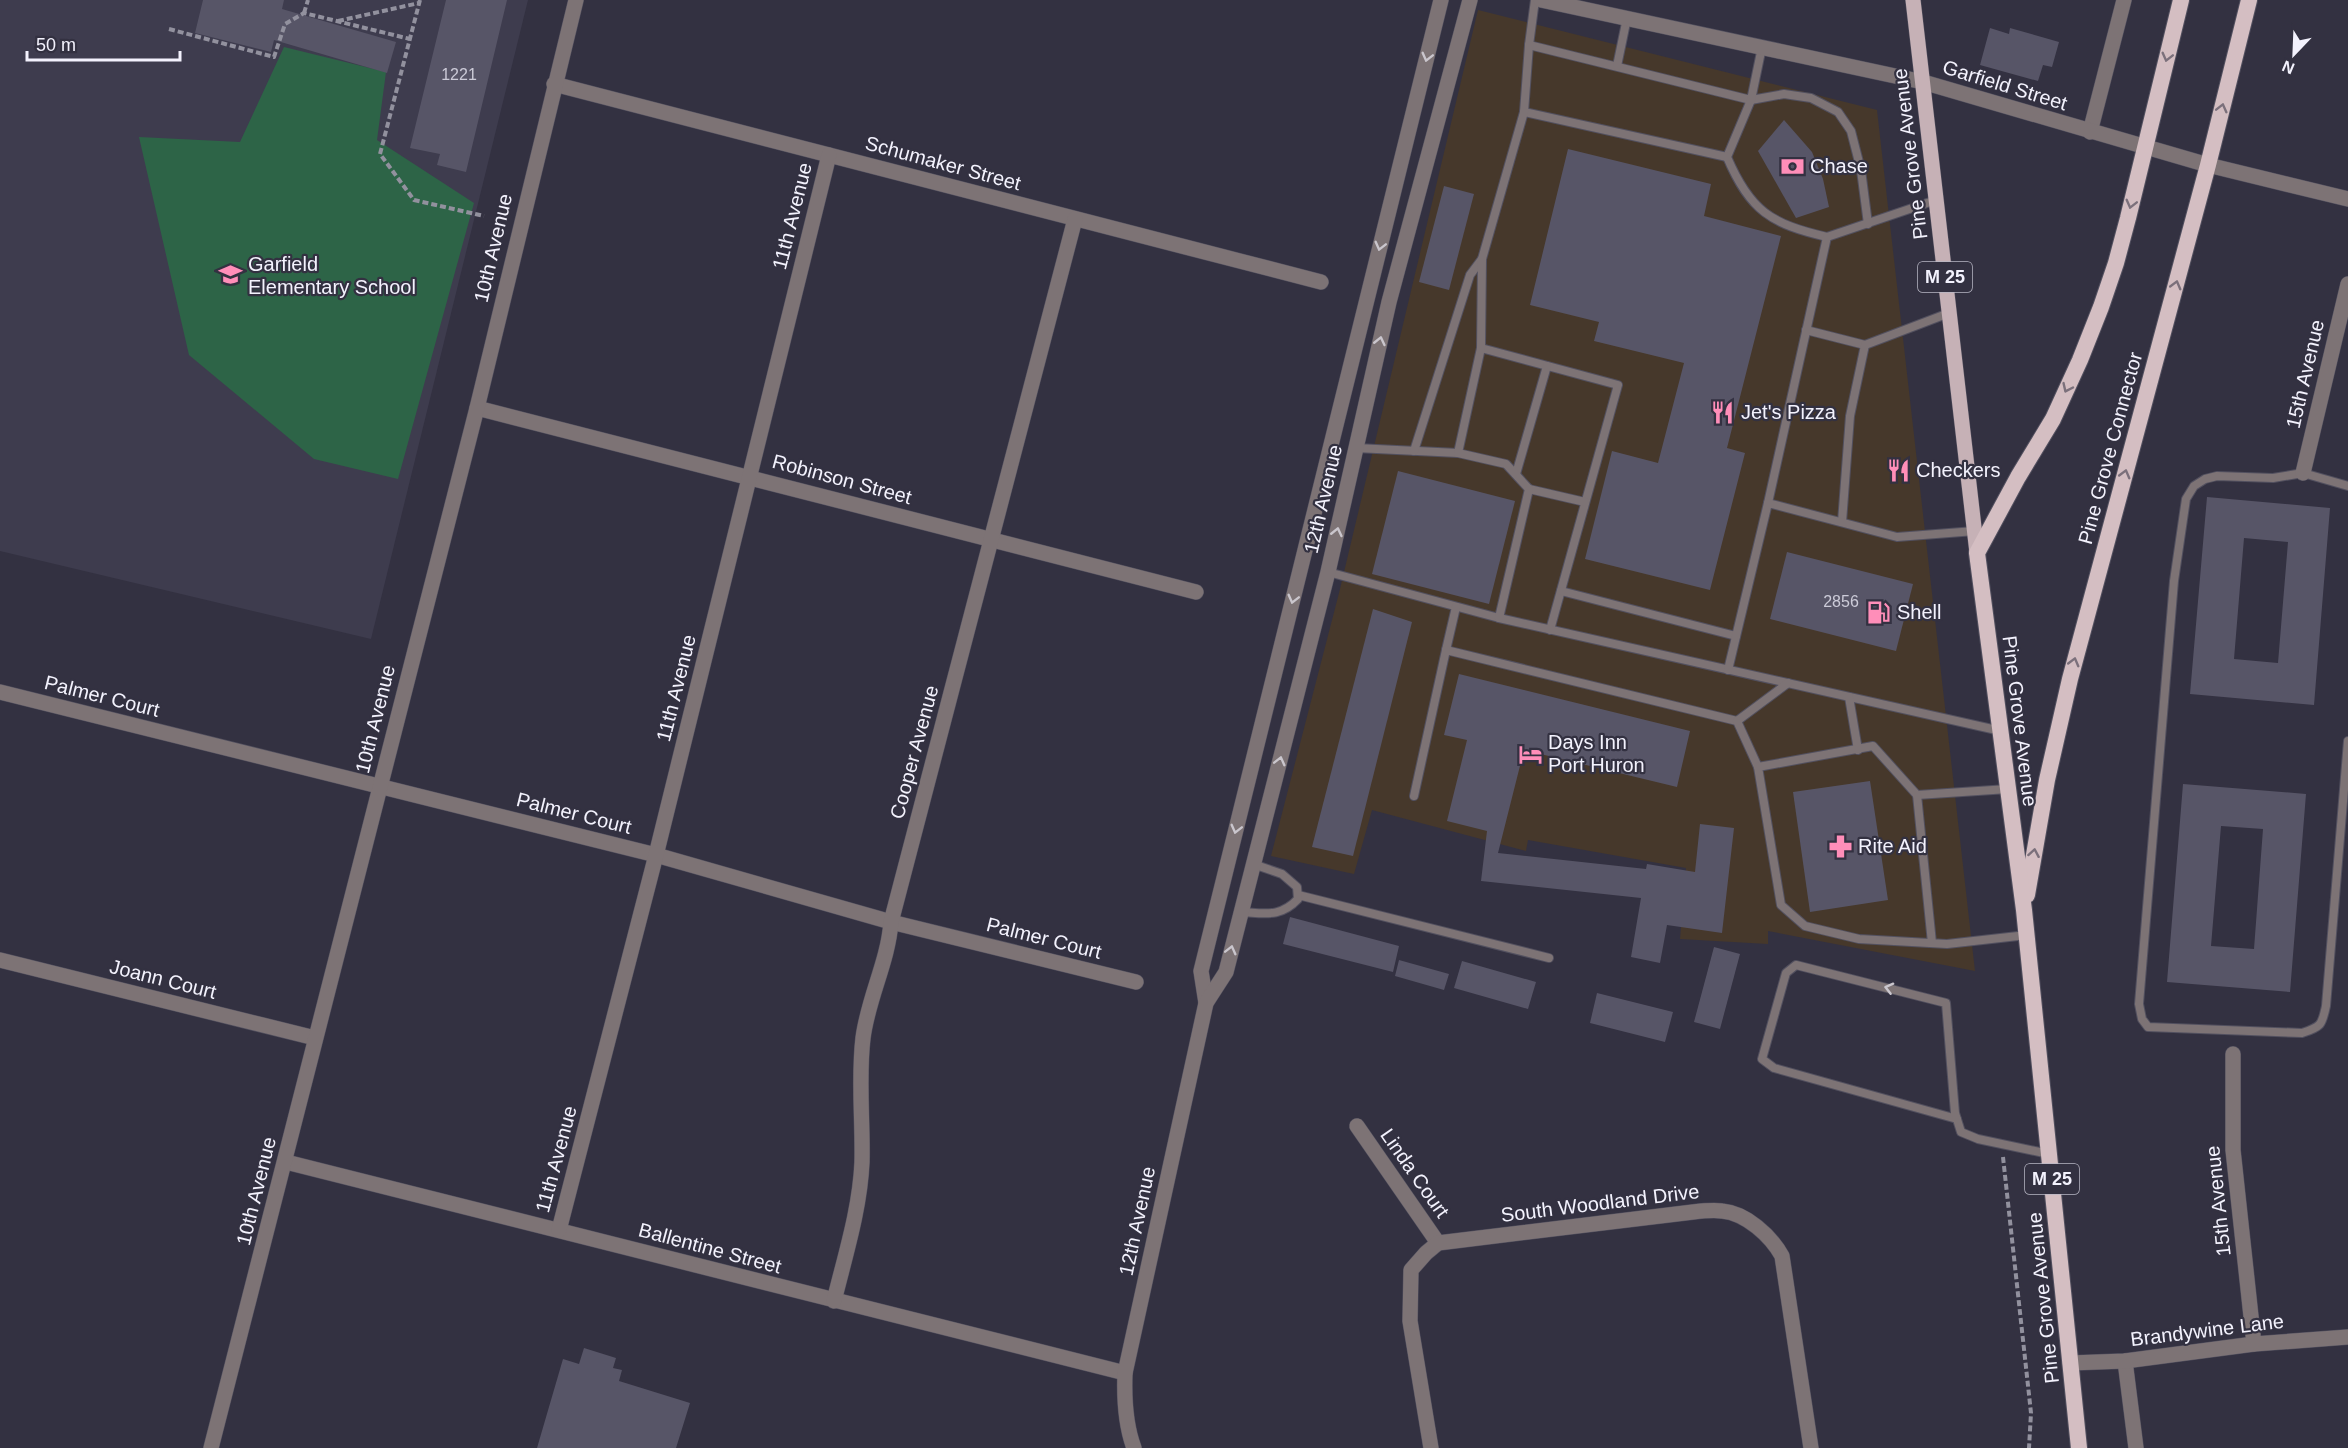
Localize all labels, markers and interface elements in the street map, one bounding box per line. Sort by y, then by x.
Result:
scale bar [27,24,180,62]
north arrow [2264,24,2324,84]
text: 50 m [36,35,76,55]
one-way arrow [1421,52,1434,62]
one-way arrow [2162,52,2175,62]
street label: Garfield Street [1940,56,2070,114]
text: N [2280,57,2297,77]
house number: 1221 [441,66,477,83]
street label: Pine Grove Avenue [1889,67,1931,241]
one-way arrow [2215,103,2228,113]
street label: Schumaker Street [863,132,1024,194]
bank icon: Chase [1779,153,1805,179]
place label: Chase [1810,155,1868,177]
street label: 11th Avenue [768,160,816,272]
street label: 10th Avenue [470,192,516,304]
one-way arrow [2126,199,2139,209]
one-way arrow [1375,240,1387,251]
place label: Garfield Elementary School [248,253,416,298]
school or university icon: Garfield Elementary School [217,262,243,288]
road number: M 25 [1918,262,1972,292]
one-way arrow [2168,281,2181,291]
street label: 15th Avenue [2282,318,2328,430]
one-way arrow [1373,337,1386,347]
street label: Pine Grove Connector [2074,349,2146,546]
one-way arrow [2063,381,2075,392]
restaurant icon: Jet's Pizza [1710,399,1736,425]
place label: Jet's Pizza [1741,401,1837,423]
street label: 12th Avenue [1300,443,1346,555]
street label: Robinson Street [770,450,915,508]
restaurant icon: Checkers [1885,457,1911,483]
place label: Checkers [1916,459,2000,481]
one-way arrow [2118,469,2130,480]
one-way arrow [1330,527,1343,537]
one-way arrow [1288,593,1301,603]
house number: 2856 [1823,593,1859,610]
fuel station icon: Shell [1866,599,1892,625]
place label: Shell [1897,601,1941,623]
street label: 11th Avenue [652,632,700,744]
street label: Pine Grove Avenue [1999,634,2041,808]
one-way arrow [2067,657,2080,667]
street label: 10th Avenue [351,663,399,775]
street label: Palmer Court [42,671,162,721]
street label: Cooper Avenue [886,683,942,821]
place label: Days Inn Port Huron [1548,731,1645,776]
hotel icon: Days Inn Port Huron [1517,741,1543,767]
one-way arrow [1272,757,1285,767]
street label: Palmer Court [514,788,634,838]
one-way arrow [1231,823,1244,833]
pharmacy icon: Rite Aid [1827,833,1853,859]
place label: Rite Aid [1858,835,1927,857]
one-way arrow [2028,848,2040,857]
street label: Palmer Court [984,913,1104,963]
one-way arrow [1224,945,1237,955]
street label: Joann Court [107,955,219,1003]
one-way arrow [1884,983,1894,996]
street label: 11th Avenue [531,1103,581,1215]
street label: Linda Court [1376,1124,1454,1222]
street label: 10th Avenue [232,1135,280,1247]
street label: 15th Avenue [2201,1145,2235,1257]
street label: 12th Avenue [1115,1164,1159,1278]
road number: M 25 [2025,1164,2079,1194]
street label: South Woodland Drive [1500,1180,1700,1226]
street label: Pine Grove Avenue [2023,1211,2063,1385]
street label: Ballentine Street [636,1218,784,1278]
street label: Brandywine Lane [2129,1310,2285,1350]

